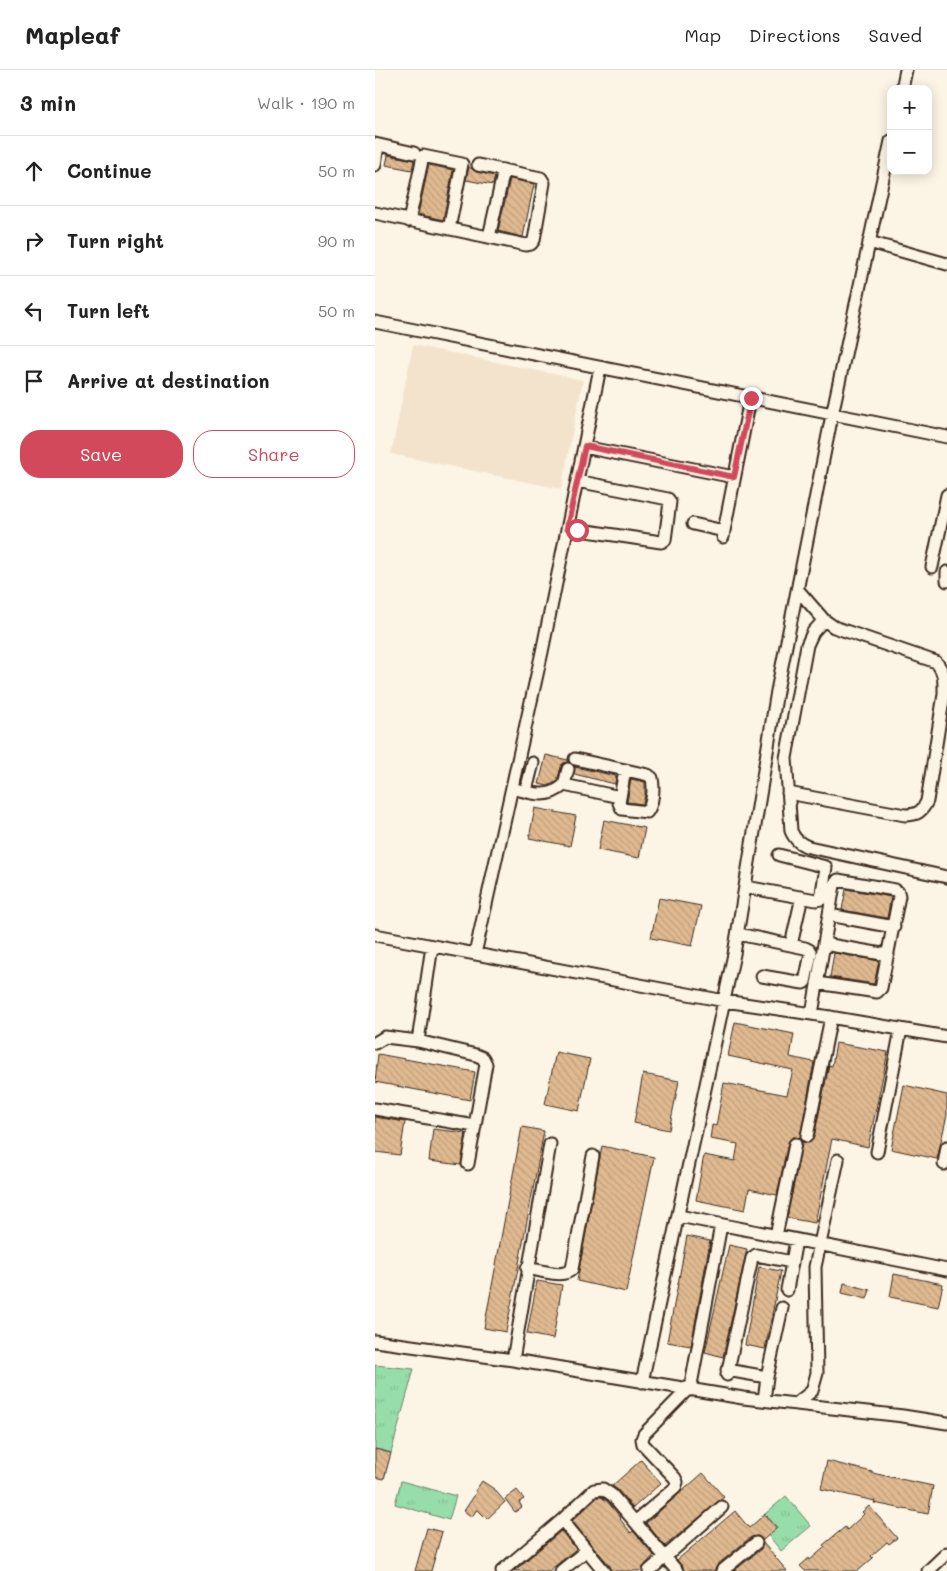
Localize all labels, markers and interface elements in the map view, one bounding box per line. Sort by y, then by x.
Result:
text: Mapleaf [25,19,120,50]
text: Map [684,23,721,47]
text: Directions [749,23,841,47]
text: Saved [869,23,922,47]
map controls [887,85,932,175]
button: + [887,85,932,130]
text: 3 min [20,89,76,116]
text: Walk · 190 m [257,92,355,113]
button: − [887,130,932,175]
icon: ahead [20,157,48,185]
text: Continue [67,158,152,183]
text: 50 m [318,160,355,181]
icon: right [20,227,48,255]
text: Turn right [67,228,164,253]
text: 90 m [318,230,355,251]
icon: left [20,297,48,325]
text: Turn left [67,298,150,323]
text: 50 m [318,300,355,321]
icon: arrive [20,367,48,395]
text: Arrive at destination [67,368,270,393]
route end [740,387,763,410]
button: Save [20,430,183,478]
button: Share [193,430,355,478]
route start [566,519,589,542]

